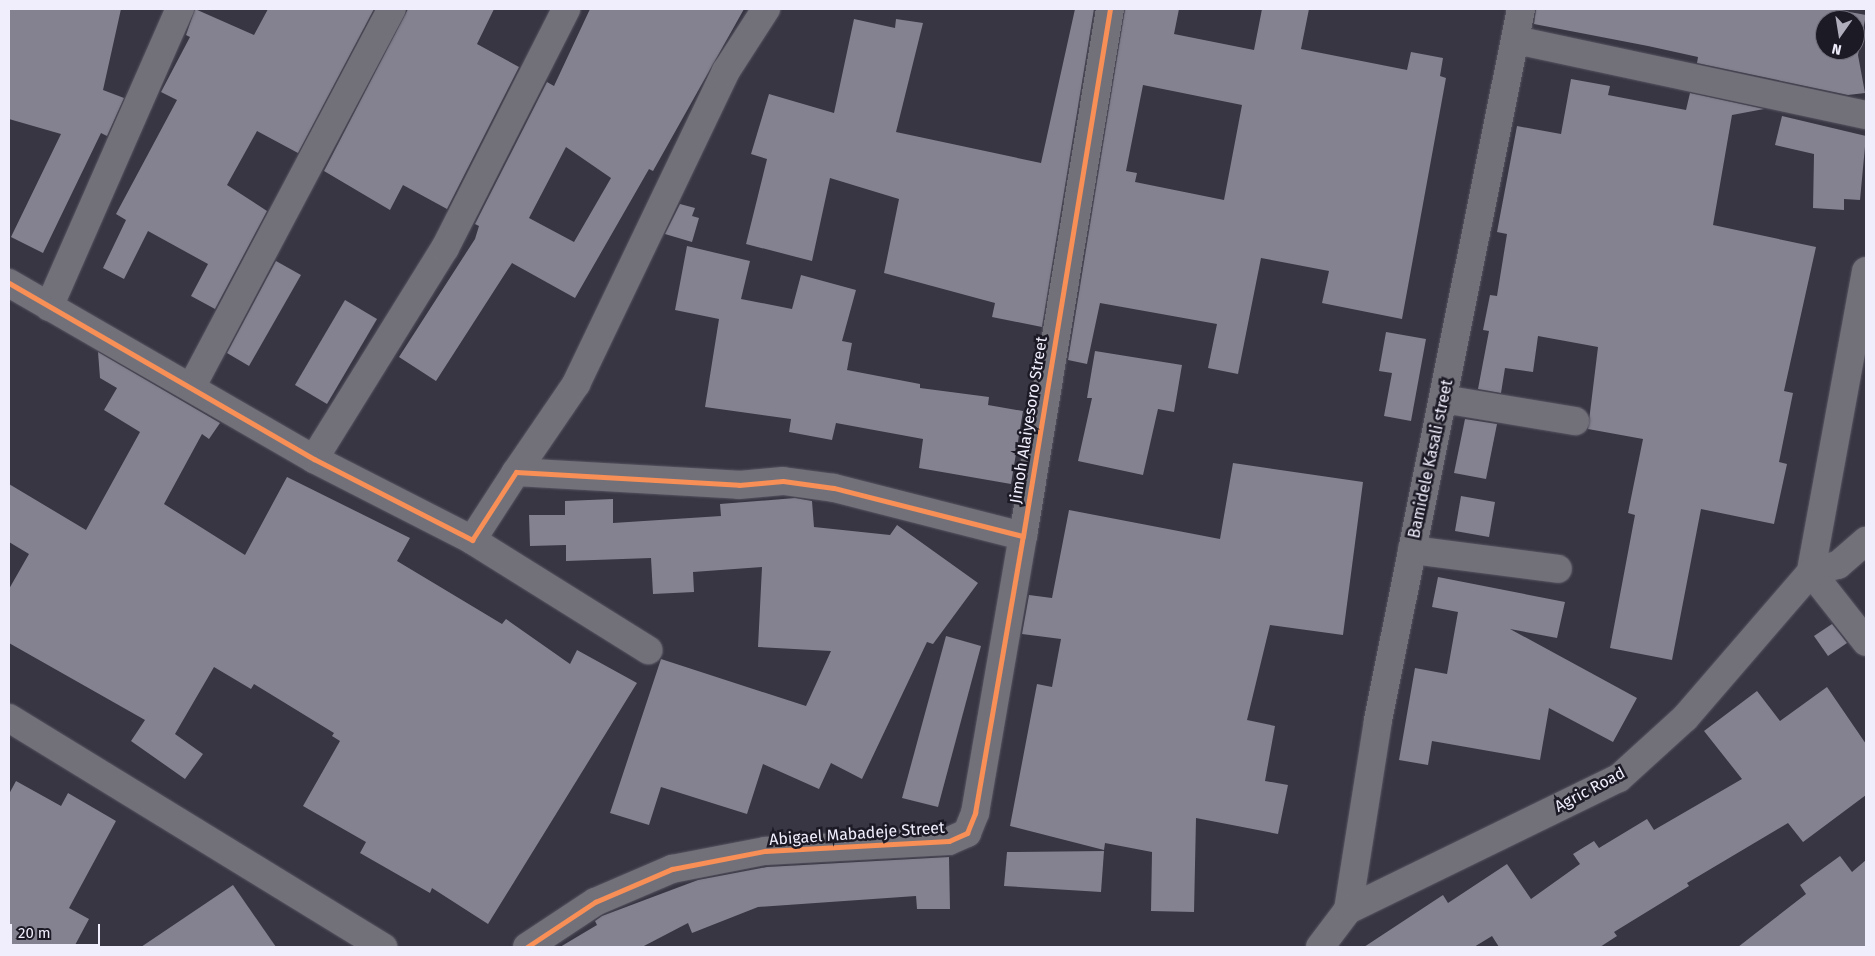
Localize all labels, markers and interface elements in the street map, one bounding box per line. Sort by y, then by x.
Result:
north arrow [1815,10,1865,60]
text: N [1830,40,1843,58]
street label: Jimoh Alaiyesoro Street [1006,335,1052,505]
street label: Bamidele Kasali street [1405,378,1457,540]
street label: Agric Road [1552,763,1628,817]
street label: Abigael Mabadeje Street [769,818,945,850]
scale bar [12,914,102,946]
text: 20 m [18,924,51,942]

